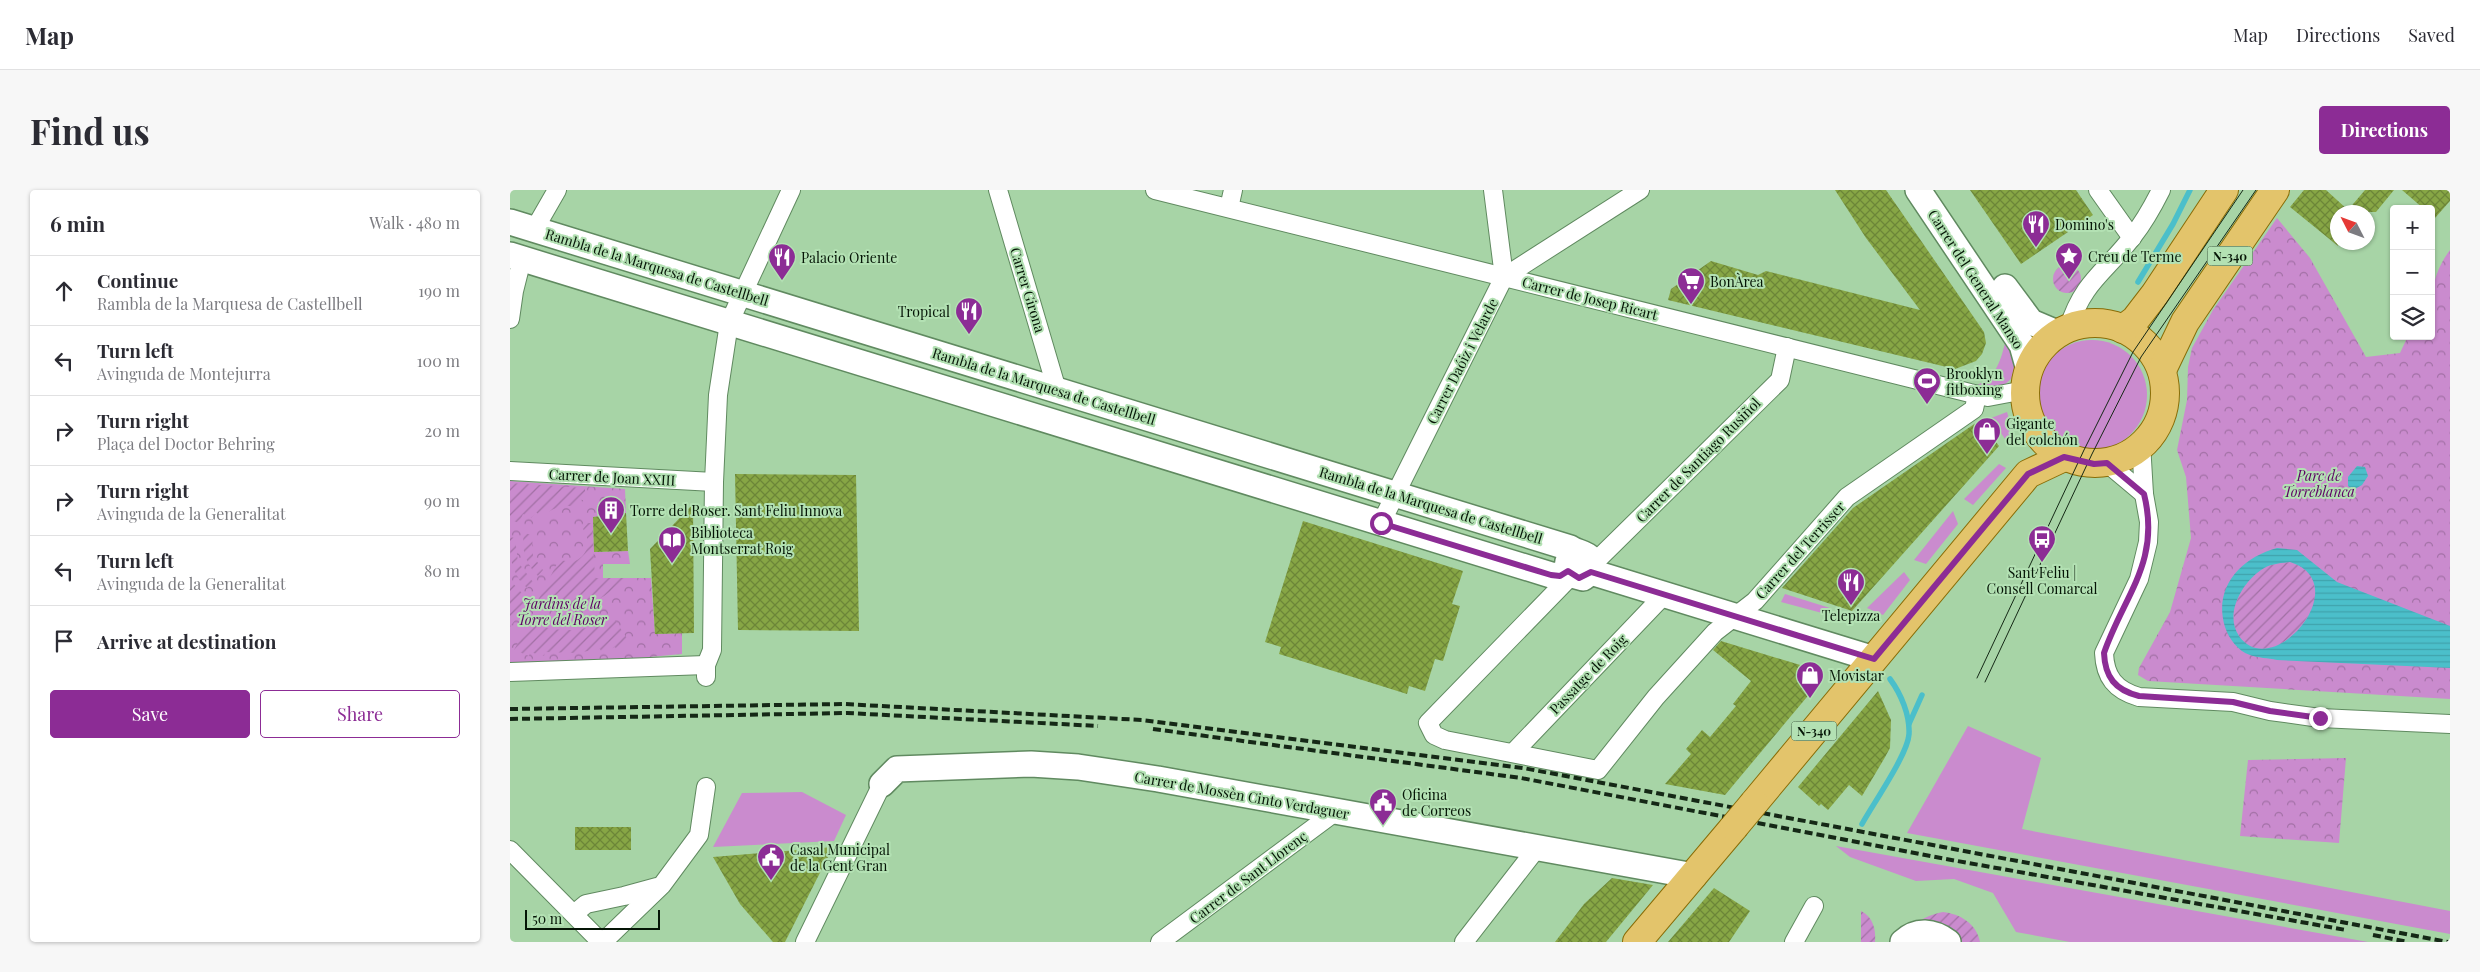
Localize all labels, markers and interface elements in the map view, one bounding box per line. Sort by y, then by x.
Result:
text: Map [25,19,74,51]
text: Map [2233,23,2268,47]
text: Directions [2296,23,2380,47]
text: Saved [2408,23,2455,47]
button: Directions [2319,106,2450,154]
text: Find us [30,107,150,154]
north arrow [2330,205,2375,250]
map controls [2390,205,2435,340]
button: + [2390,205,2435,250]
street label: Carrer del General Manso [1924,206,2028,353]
text: 6 min [50,209,105,237]
restaurant icon: Domino's [2021,209,2051,248]
text: Walk · 480 m [369,212,460,233]
place label: Domino's [2055,215,2114,234]
street label: Rambla de la Marquesa de Castellbell [543,224,771,310]
place icon: Creu de Terme [2054,241,2084,280]
restaurant icon: Palacio Oriente [767,242,797,281]
street label: Carrer Girona [1006,245,1050,335]
road number: N-340 [2208,246,2252,266]
place label: Creu de Terme [2088,247,2182,266]
place label: Palacio Oriente [801,248,897,267]
button: − [2390,250,2435,295]
supermarket icon: BonÀrea [1676,266,1706,305]
text: Continue [97,267,178,293]
street label: Carrer de Josep Ricart [1520,272,1661,324]
place label: BonÀrea [1710,272,1764,291]
icon: ahead [50,277,78,305]
text: 190 m [418,280,460,301]
text: Rambla de la Marquesa de Castellbell [97,293,363,314]
street label: Carrer Daóiz i Velarde [1422,295,1502,427]
button: layers [2390,295,2435,340]
restaurant icon: Tropical [954,296,984,335]
place label: Tropical [898,302,950,321]
text: Turn left [97,337,174,363]
street label: Rambla de la Marquesa de Castellbell [930,343,1158,429]
icon: left [50,347,78,375]
text: 100 m [417,350,460,371]
text: Avinguda de Montejurra [97,363,271,384]
place label: Brooklyn fitboxing [1946,364,2003,399]
sports icon: Brooklyn fitboxing [1912,366,1942,405]
street label: Carrer de Santiago Rusiñol [1632,394,1764,526]
text: Turn right [97,407,189,433]
place label: Gigante del colchón [2006,414,2079,449]
shop icon: Gigante del colchón [1972,416,2002,455]
icon: right [50,417,78,445]
text: 20 m [425,420,460,441]
text: Plaça del Doctor Behring [97,433,275,454]
street label: Rambla de la Marquesa de Castellbell [1317,462,1545,548]
street label: Carrer de Joan XXIII [548,464,676,490]
park label: Parc de Torreblanca [2283,466,2355,501]
text: Turn right [97,477,189,503]
icon: right [50,487,78,515]
text: 90 m [424,490,460,511]
building icon: Torre del Roser. Sant Feliu Innova [596,495,626,534]
street label: Carrer del Terrisser [1751,497,1849,603]
place label: Torre del Roser. Sant Feliu Innova [630,501,842,520]
text: Avinguda de la Generalitat [97,503,286,524]
route start [1370,512,1393,535]
place label: Biblioteca Montserrat Roig [691,523,794,558]
bus stop icon: Sant Feliu | Consell Comarcal [2027,524,2057,563]
library icon: Biblioteca Montserrat Roig [657,525,687,564]
text: Turn left [97,547,174,573]
icon: left [50,557,78,585]
text: 80 m [424,560,460,581]
place label: Sant Feliu | Consell Comarcal [1987,563,2097,598]
restaurant icon: Telepizza [1836,567,1866,606]
text: Avinguda de la Generalitat [97,573,286,594]
park label: Jardins de la Torre del Roser [517,594,608,629]
place label: Telepizza [1822,606,1880,625]
icon: arrive [50,627,78,655]
text: Arrive at destination [97,628,277,654]
street label: Passatge de Roig [1545,630,1631,718]
shop icon: Movistar [1795,660,1825,699]
place label: Movistar [1829,666,1885,685]
button: Save [50,690,250,738]
button: Share [260,690,460,738]
route end [2309,707,2332,730]
road number: N-340 [1792,722,1836,740]
street label: Carrer de Mossèn Cinto Verdaguer [1133,767,1352,823]
place label: Oficina de Correos [1402,785,1471,820]
public building icon: Oficina de Correos [1368,787,1398,826]
street label: Carrer de Sant Llorenç [1185,826,1311,928]
place label: Casal Municipal de la Gent Gran [790,840,890,875]
public building icon: Casal Municipal de la Gent Gran [756,842,786,881]
scale bar [525,907,660,930]
text: 50 m [532,909,562,928]

